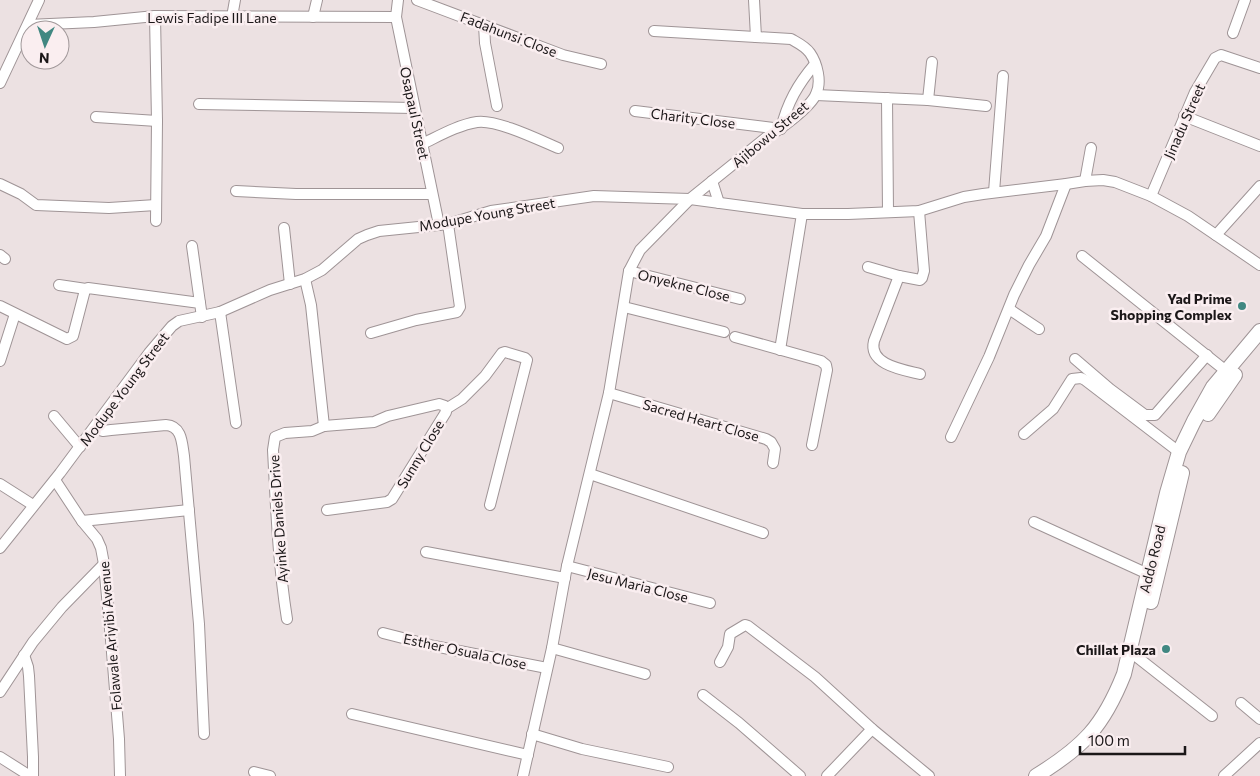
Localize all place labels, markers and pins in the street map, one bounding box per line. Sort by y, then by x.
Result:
place label: Yad Prime Shopping Complex [1111,290,1232,323]
marker: Yad Prime Shopping Complex [1236,300,1248,312]
place label: Chillat Plaza [1076,641,1156,658]
marker: Chillat Plaza [1160,643,1172,655]

